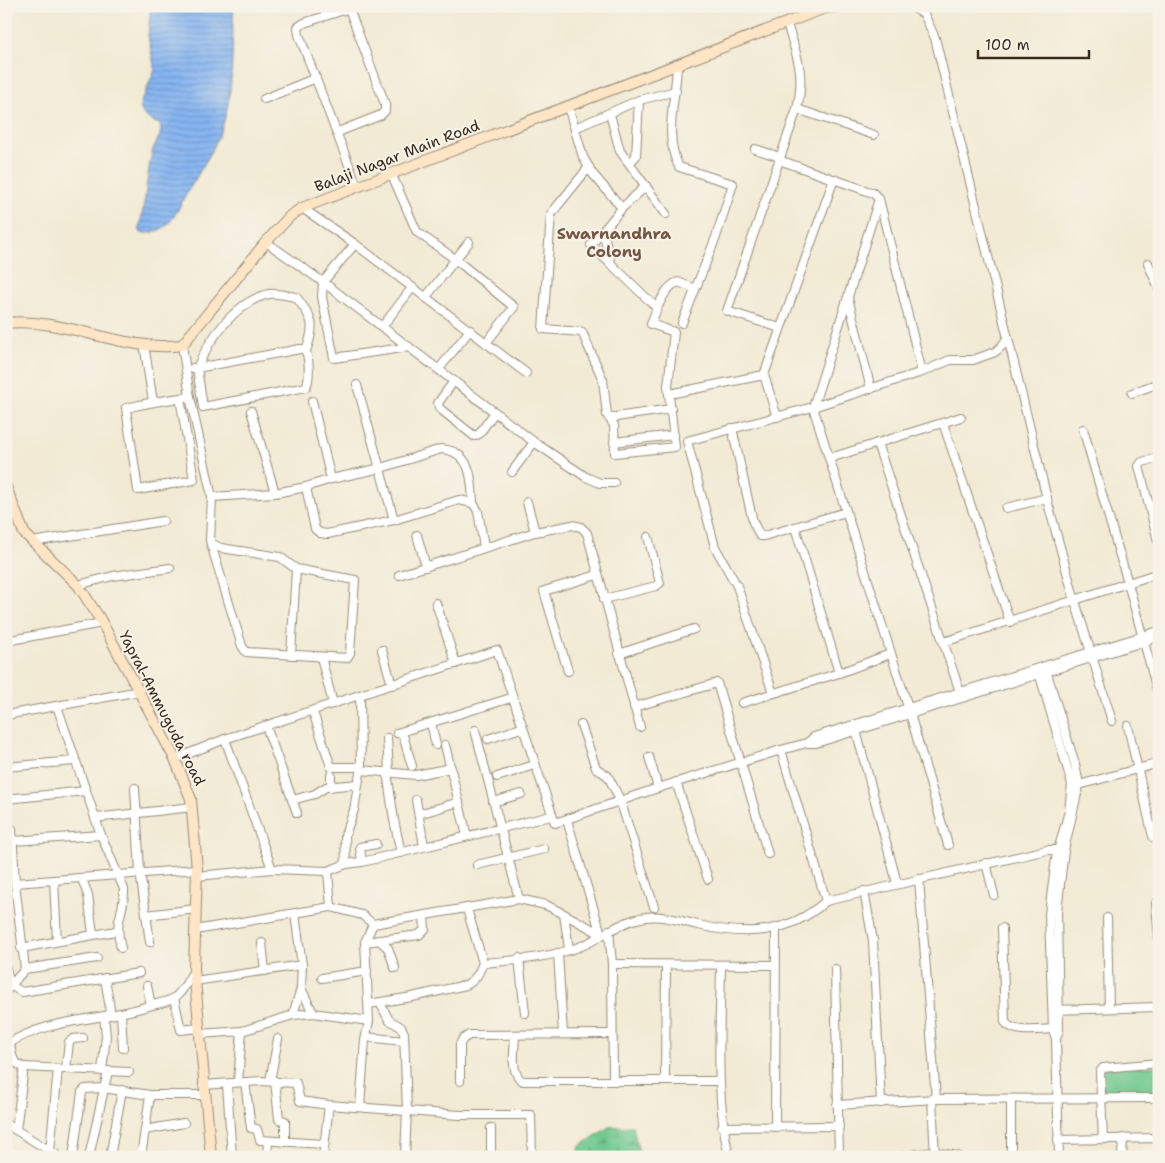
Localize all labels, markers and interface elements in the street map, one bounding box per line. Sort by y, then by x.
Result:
scale bar [978,28,1089,60]
text: 100 m [985,35,1030,55]
street label: Balaji Nagar Main Road [312,115,483,197]
district label: Swarnandhra Colony [557,223,671,262]
street label: Yapral-Ammuguda road [114,627,210,789]

